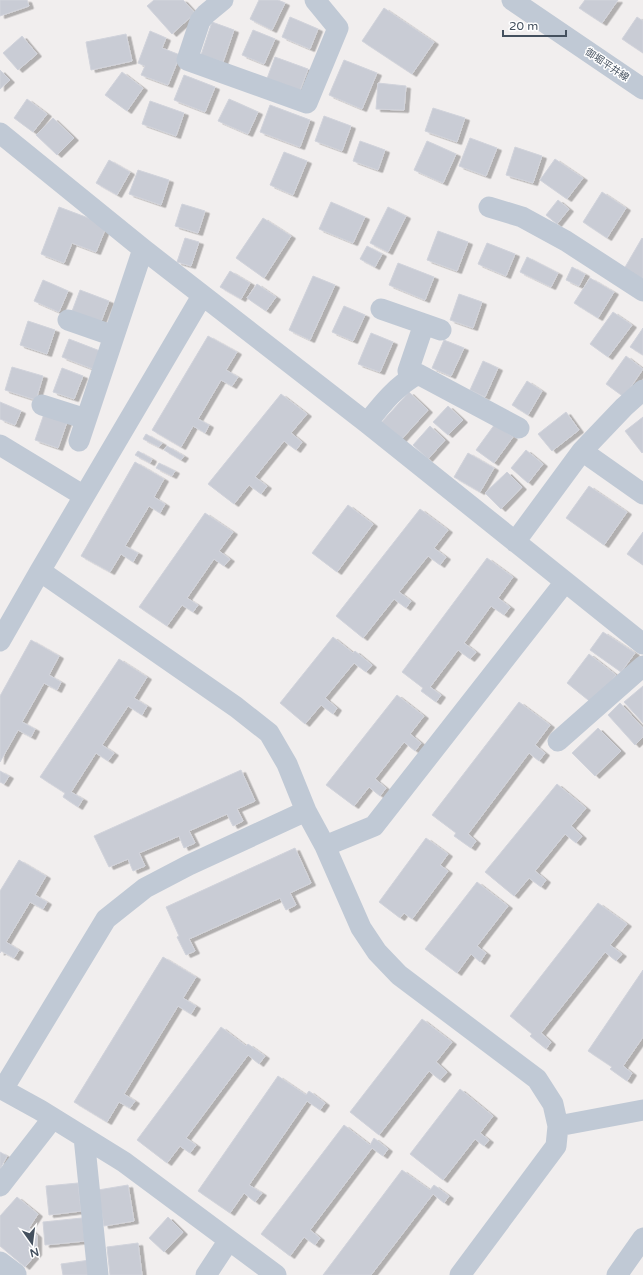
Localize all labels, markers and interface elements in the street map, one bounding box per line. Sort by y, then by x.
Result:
scale bar [503,12,566,38]
text: 20 m [509,19,538,33]
street label: 御堀平井線 [583,46,631,84]
north arrow [12,1223,52,1263]
text: N [28,1245,40,1260]

